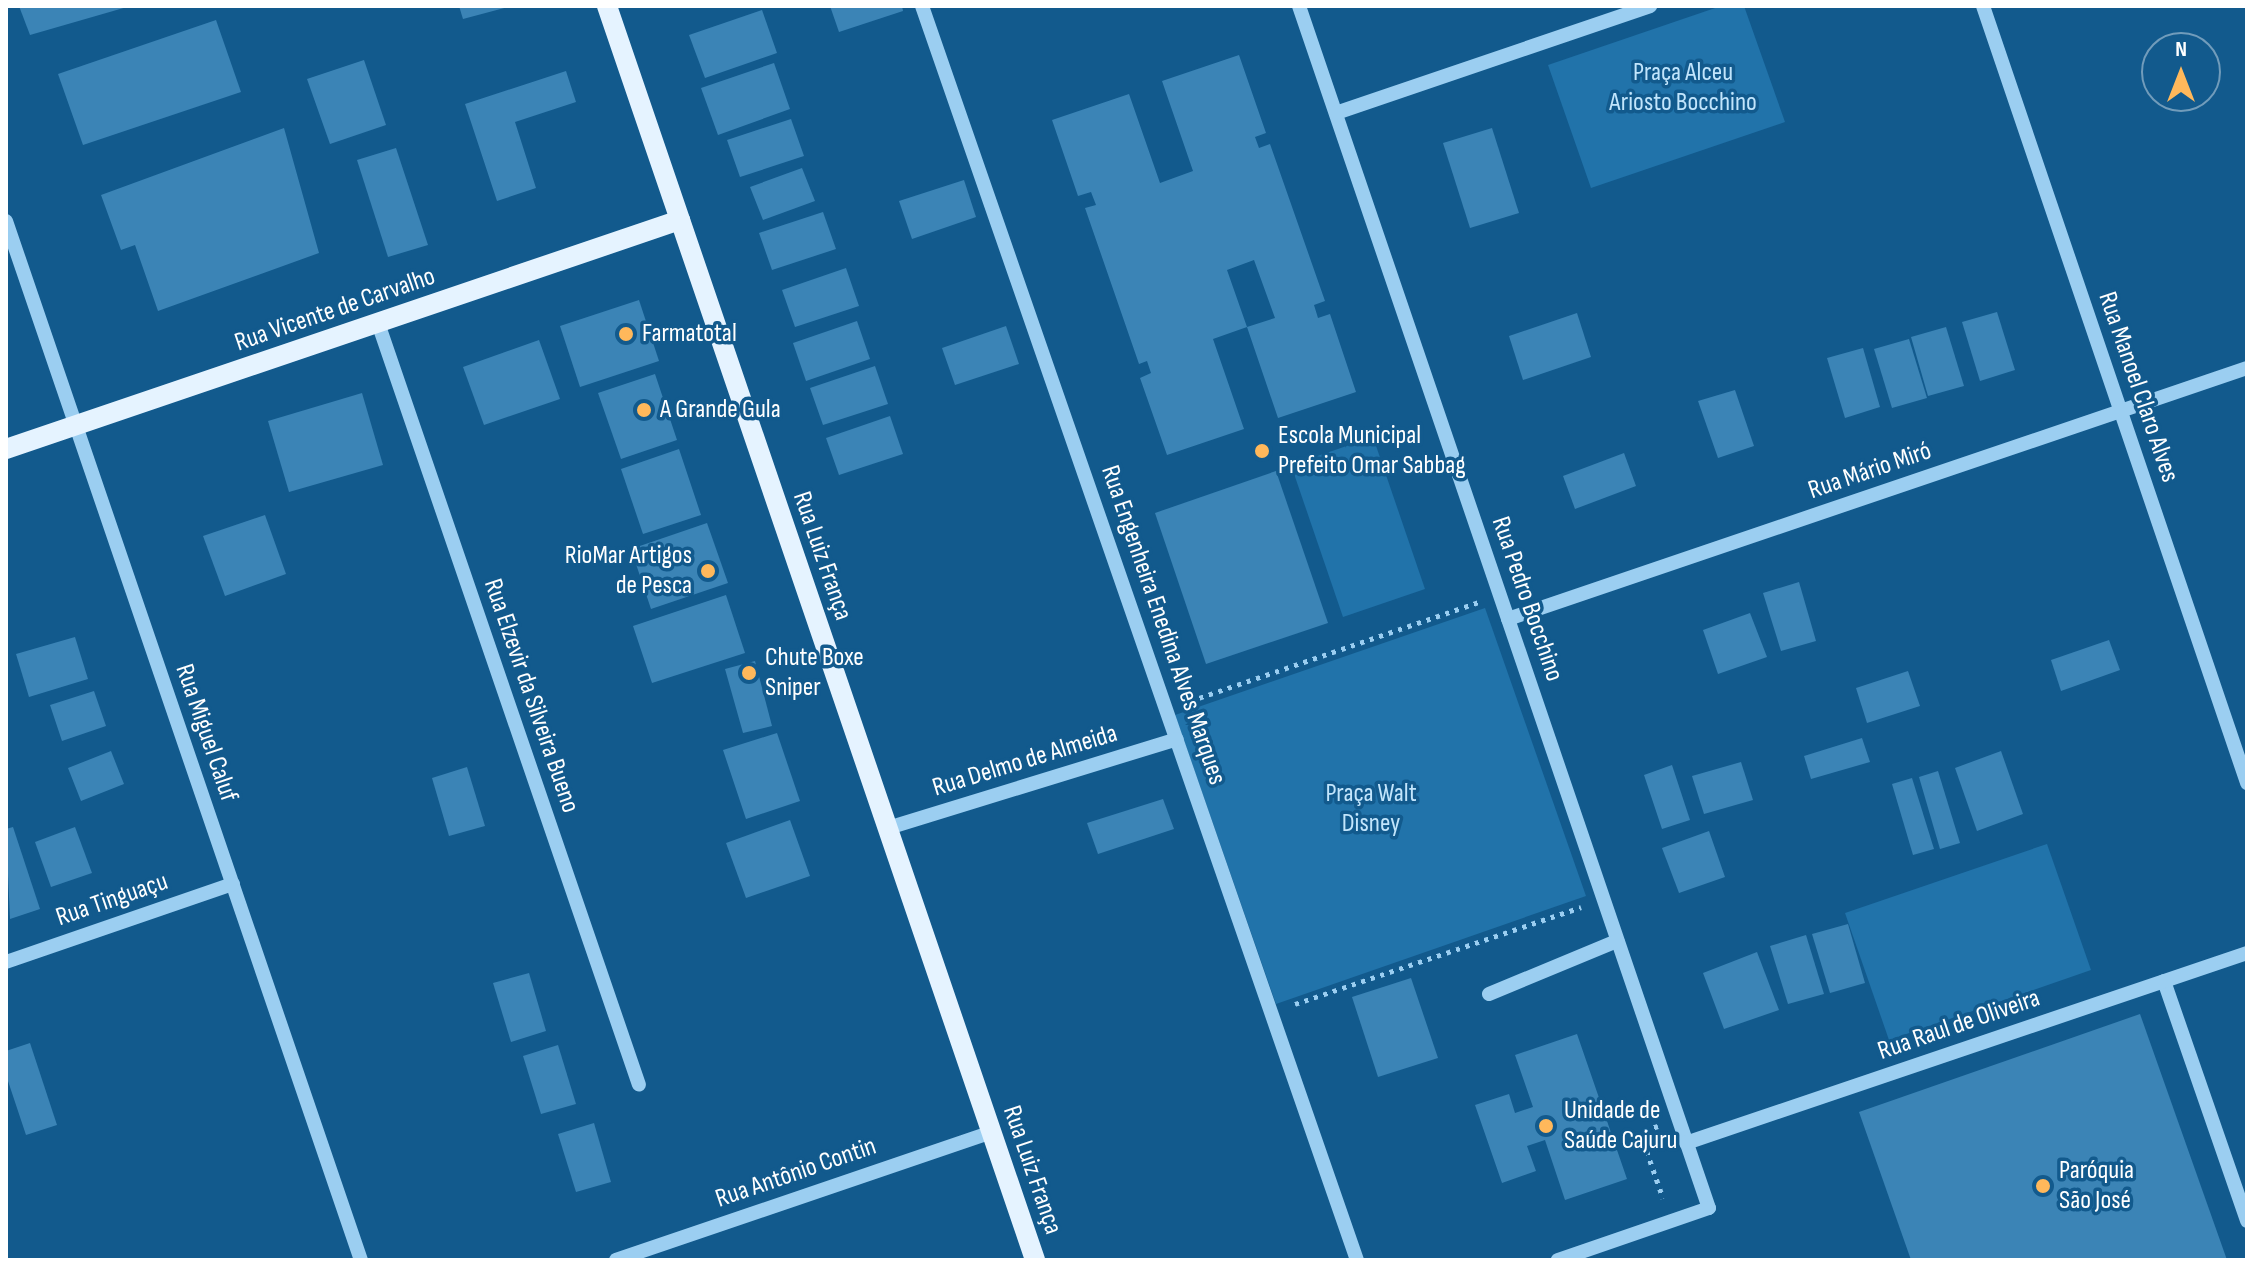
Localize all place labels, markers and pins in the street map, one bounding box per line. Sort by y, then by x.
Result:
place label: Farmatotal [642,318,737,350]
marker: Farmatotal [617,325,635,343]
place label: A Grande Gula [660,394,781,426]
marker: A Grande Gula [635,401,653,419]
place label: Escola Municipal Prefeito Omar Sabbag [1278,420,1466,482]
marker: Escola Municipal Prefeito Omar Sabbag [1253,442,1271,460]
place label: RioMar Artigos de Pesca [565,540,692,602]
marker: RioMar Artigos de Pesca [699,562,717,580]
place label: Chute Boxe Sniper [765,642,864,704]
marker: Chute Boxe Sniper [740,664,758,682]
place label: Unidade de Saúde Cajuru [1564,1095,1677,1156]
marker: Unidade de Saúde Cajuru [1535,1115,1557,1137]
place label: Paróquia São José [2059,1155,2134,1216]
marker: Paróquia São José [2034,1177,2052,1195]

